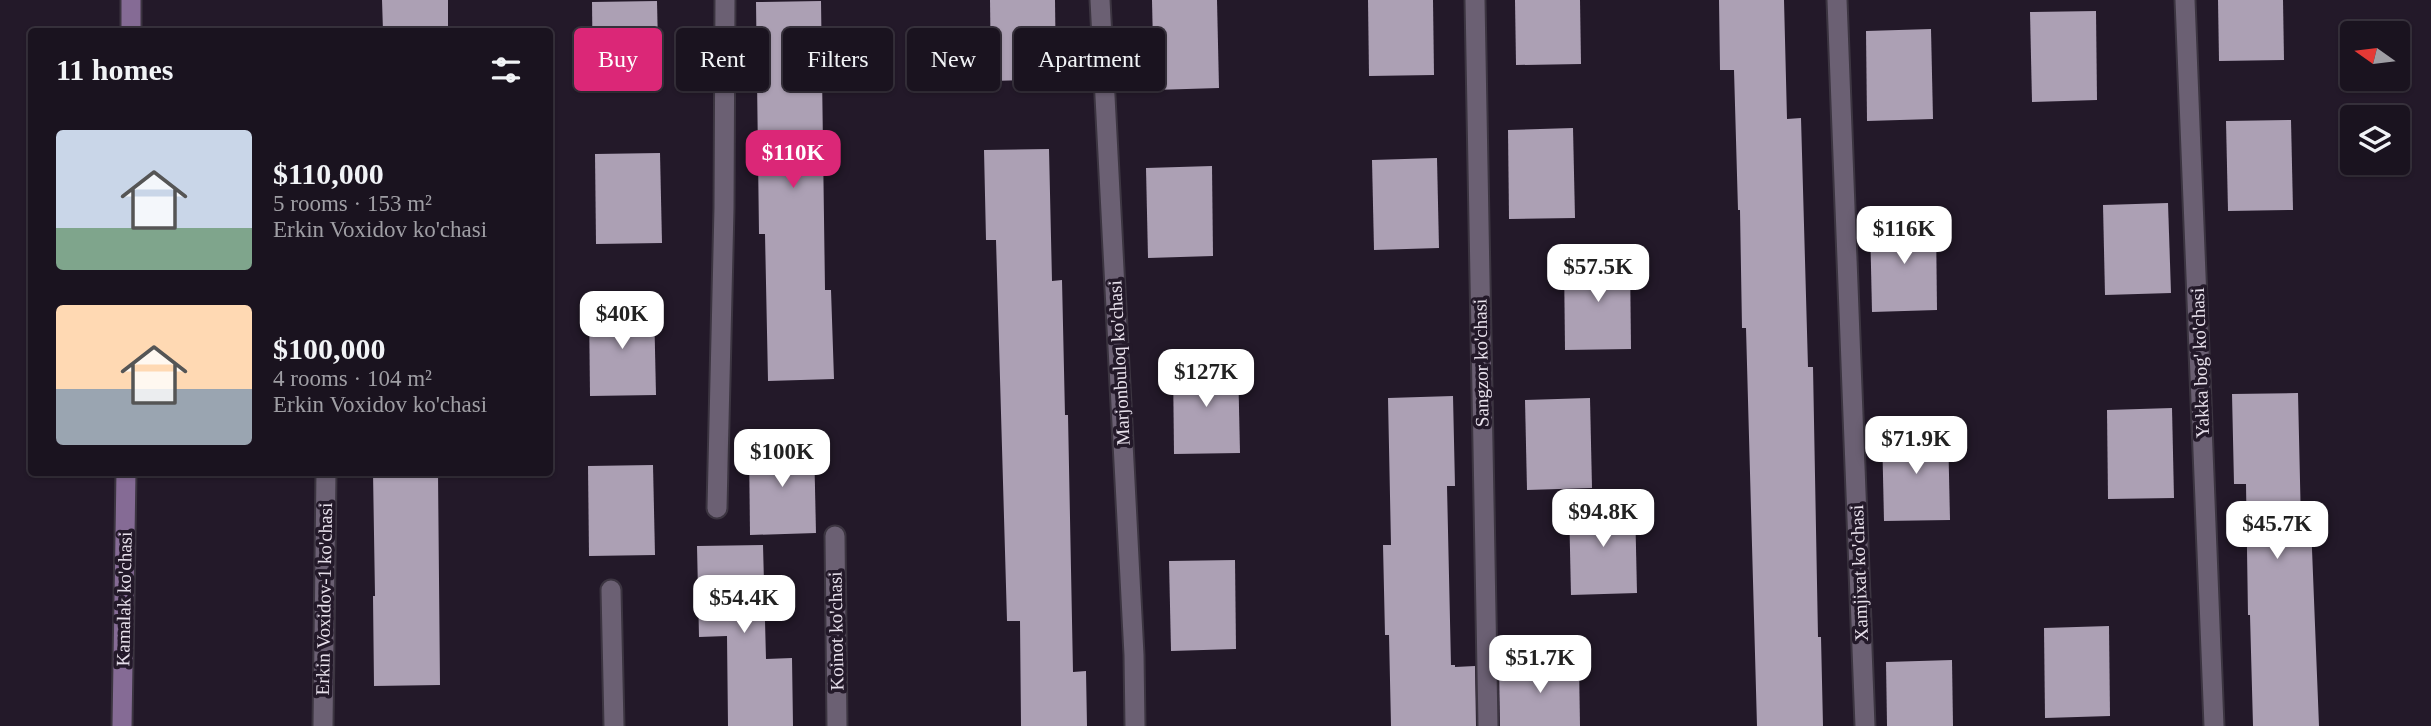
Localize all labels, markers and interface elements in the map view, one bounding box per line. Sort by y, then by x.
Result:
north arrow [2340,21,2410,91]
map controls [2340,21,2410,175]
chip: Buy [574,28,662,91]
chip: Rent [676,28,769,91]
chip: Filters [783,28,893,91]
chip: New [907,28,1000,91]
chip: Apartment [1014,28,1165,91]
icon: filters [487,51,525,89]
text: 11 homes [56,53,174,86]
button: layers [2340,105,2410,175]
pin: $110K [744,130,842,190]
text: $110K [762,140,824,165]
text: $110,000 [273,157,384,190]
icon: home [112,158,196,242]
text: 5 rooms · 153 m² [273,191,432,216]
pin: $116K [1855,206,1953,266]
text: $116K [1873,216,1935,241]
text: Erkin Voxidov ko'chasi [273,217,487,242]
pin: $57.5K [1541,244,1655,304]
text: $57.5K [1563,254,1633,279]
street label: Marjonbuloq ko'chasi [1104,280,1134,446]
street label: Yakka bog' ko'chasi [2187,287,2213,439]
pin: $40K [581,292,663,351]
street label: Sangzor ko'chasi [1469,299,1493,427]
text: $40K [596,301,648,326]
text: $100,000 [273,332,386,365]
icon: home [112,333,196,417]
pin: $127K [1157,350,1255,409]
text: $127K [1174,359,1238,384]
text: 4 rooms · 104 m² [273,366,432,391]
text: Erkin Voxidov ko'chasi [273,392,487,417]
pin: $71.9K [1859,416,1973,476]
text: $71.9K [1881,426,1951,451]
pin: $100K [733,430,831,489]
text: $100K [750,439,814,464]
pin: $94.8K [1546,490,1660,549]
text: $94.8K [1568,499,1638,524]
street label: Erkin Voxidov-1 ko'chasi [312,502,336,696]
pin: $45.7K [2220,502,2334,561]
street label: Xamjixat ko'chasi [1846,504,1872,642]
text: $45.7K [2242,511,2312,536]
street label: Kamalak ko'chasi [112,531,136,667]
street label: Koinot ko'chasi [824,571,848,691]
pin: $54.4K [687,576,801,635]
text: $54.4K [709,585,779,610]
pin: $51.7K [1483,636,1597,695]
text: $51.7K [1505,645,1575,670]

